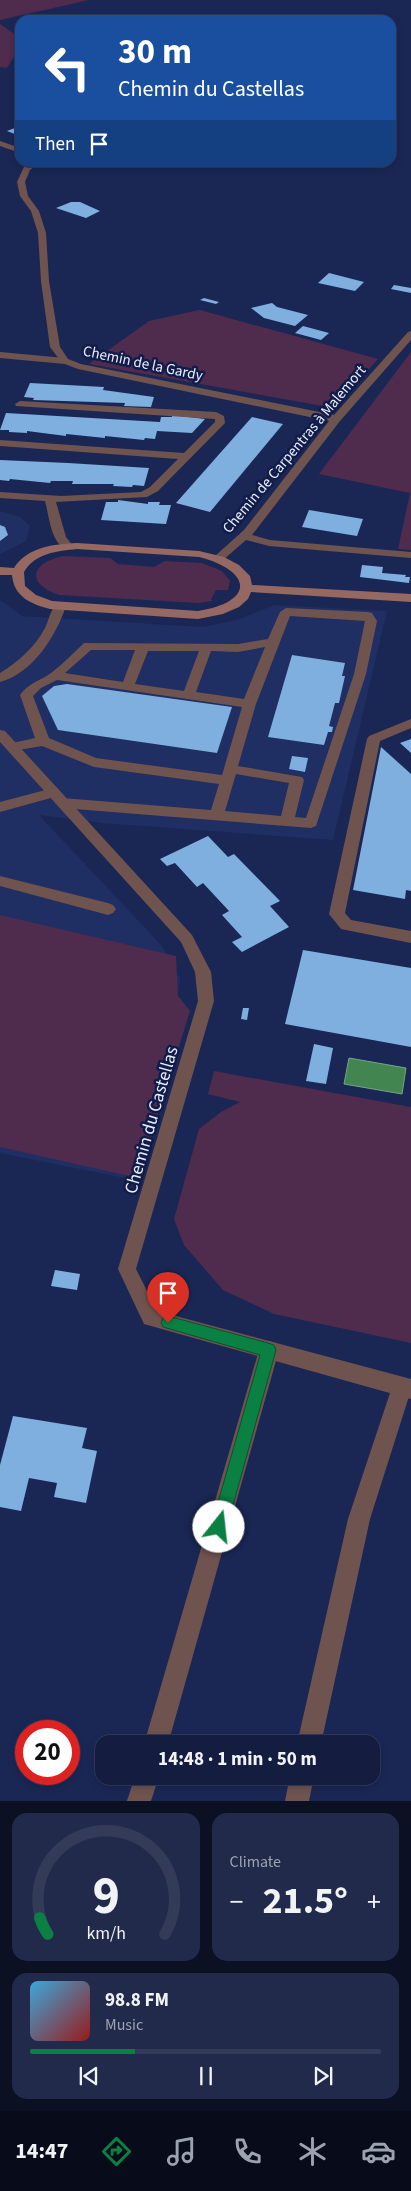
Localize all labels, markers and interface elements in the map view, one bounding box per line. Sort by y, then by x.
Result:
text: 30 m [118,27,192,77]
icon: left [35,35,100,100]
text: Chemin du Castellas [118,73,304,105]
icon: arrive [85,130,113,158]
text: Then [35,131,75,158]
street label: Chemin de la Gardy [81,341,205,386]
street label: Chemin de Carpentras à Malemort [218,361,371,538]
street label: Chemin du Castellas [118,1044,184,1197]
pin [147,1272,189,1323]
icon: arrive [154,1279,182,1307]
position arrow [192,1500,244,1552]
speed limit sign: 20 [15,1720,80,1785]
text: 14:48 · 1 min · 50 m [158,1746,317,1773]
text: Climate [230,1851,281,1873]
text: 9 [92,1860,119,1934]
text: 21.5° [263,1874,348,1928]
text: − [230,1882,243,1922]
text: + [367,1882,381,1922]
text: km/h [86,1921,126,1946]
text: 98.8 FM [105,1987,169,2014]
text: Music [105,2014,143,2036]
icon: previous [75,2062,103,2090]
icon: pause [192,2062,220,2090]
icon: next [309,2062,337,2090]
icon: directions [99,2134,134,2169]
icon: music [164,2134,199,2169]
icon: phone [230,2134,265,2169]
icon: climate [295,2134,330,2169]
icon: car [361,2134,396,2169]
text: 14:47 [15,2135,68,2167]

